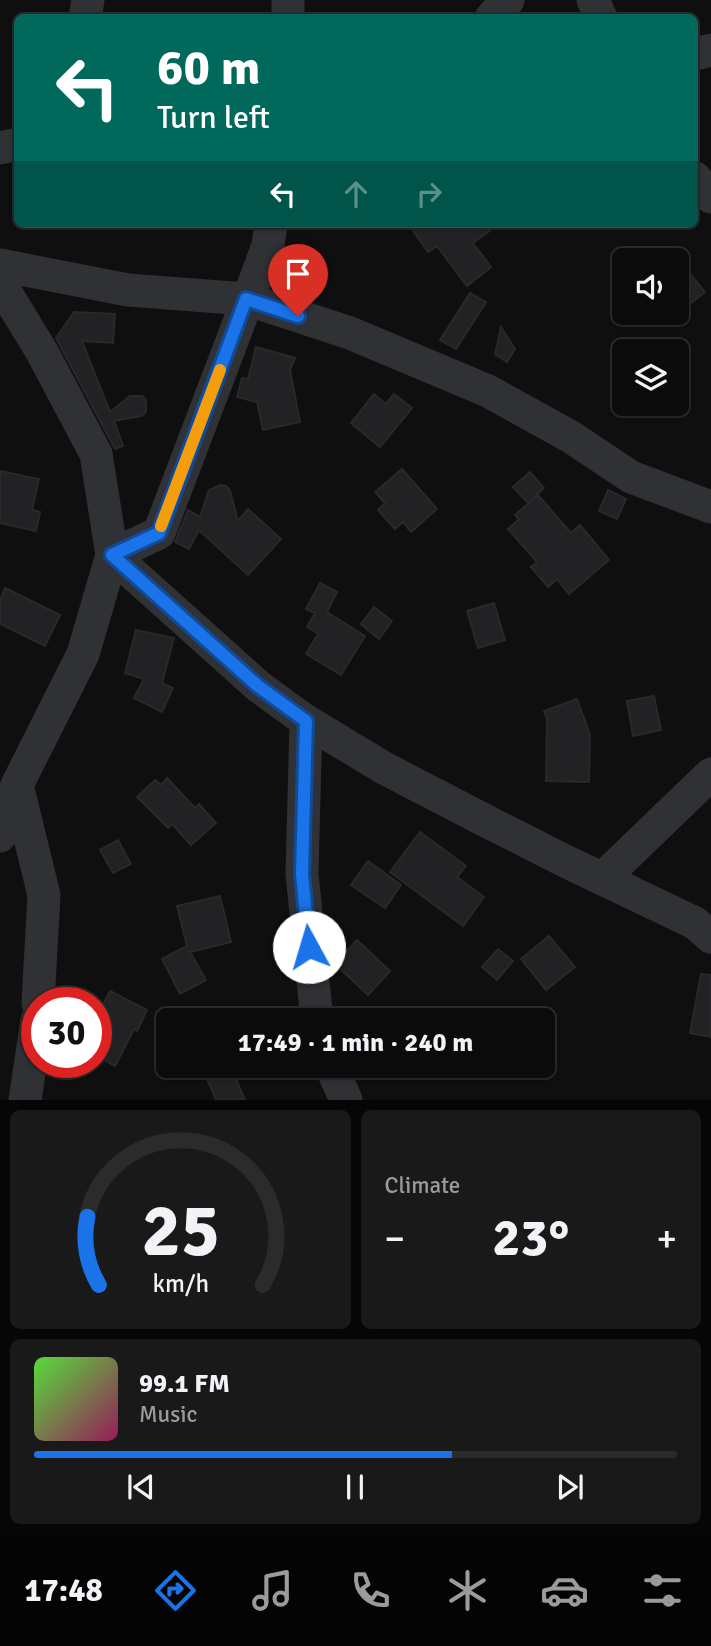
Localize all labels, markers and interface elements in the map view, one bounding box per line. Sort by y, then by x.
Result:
text: 60 m [157,38,260,98]
icon: left [42,42,133,133]
text: Turn left [157,98,270,137]
icon: left [264,175,302,213]
icon: ahead [337,175,375,213]
icon: right [410,175,448,213]
pin [268,244,328,316]
map controls [612,248,689,416]
button: sound [612,248,689,325]
icon: arrive [279,255,317,293]
button: layers [612,339,689,416]
position arrow [272,910,346,984]
speed limit sign: 30 [21,987,112,1078]
text: 17:49 · 1 min · 240 m [238,1027,473,1059]
text: Climate [385,1171,460,1200]
text: 25 [141,1188,220,1277]
text: 23° [492,1206,569,1270]
text: − [385,1215,405,1262]
text: + [656,1215,677,1262]
text: km/h [152,1268,209,1299]
text: 99.1 FM [139,1368,230,1400]
text: Music [139,1400,197,1429]
icon: previous [122,1468,160,1506]
icon: pause [336,1468,374,1506]
icon: next [551,1468,589,1506]
icon: directions [151,1566,200,1615]
icon: music [248,1566,297,1615]
icon: phone [346,1566,395,1615]
icon: climate [443,1566,492,1615]
icon: car [540,1566,589,1615]
icon: filters [638,1566,687,1615]
text: 17:48 [24,1571,103,1610]

